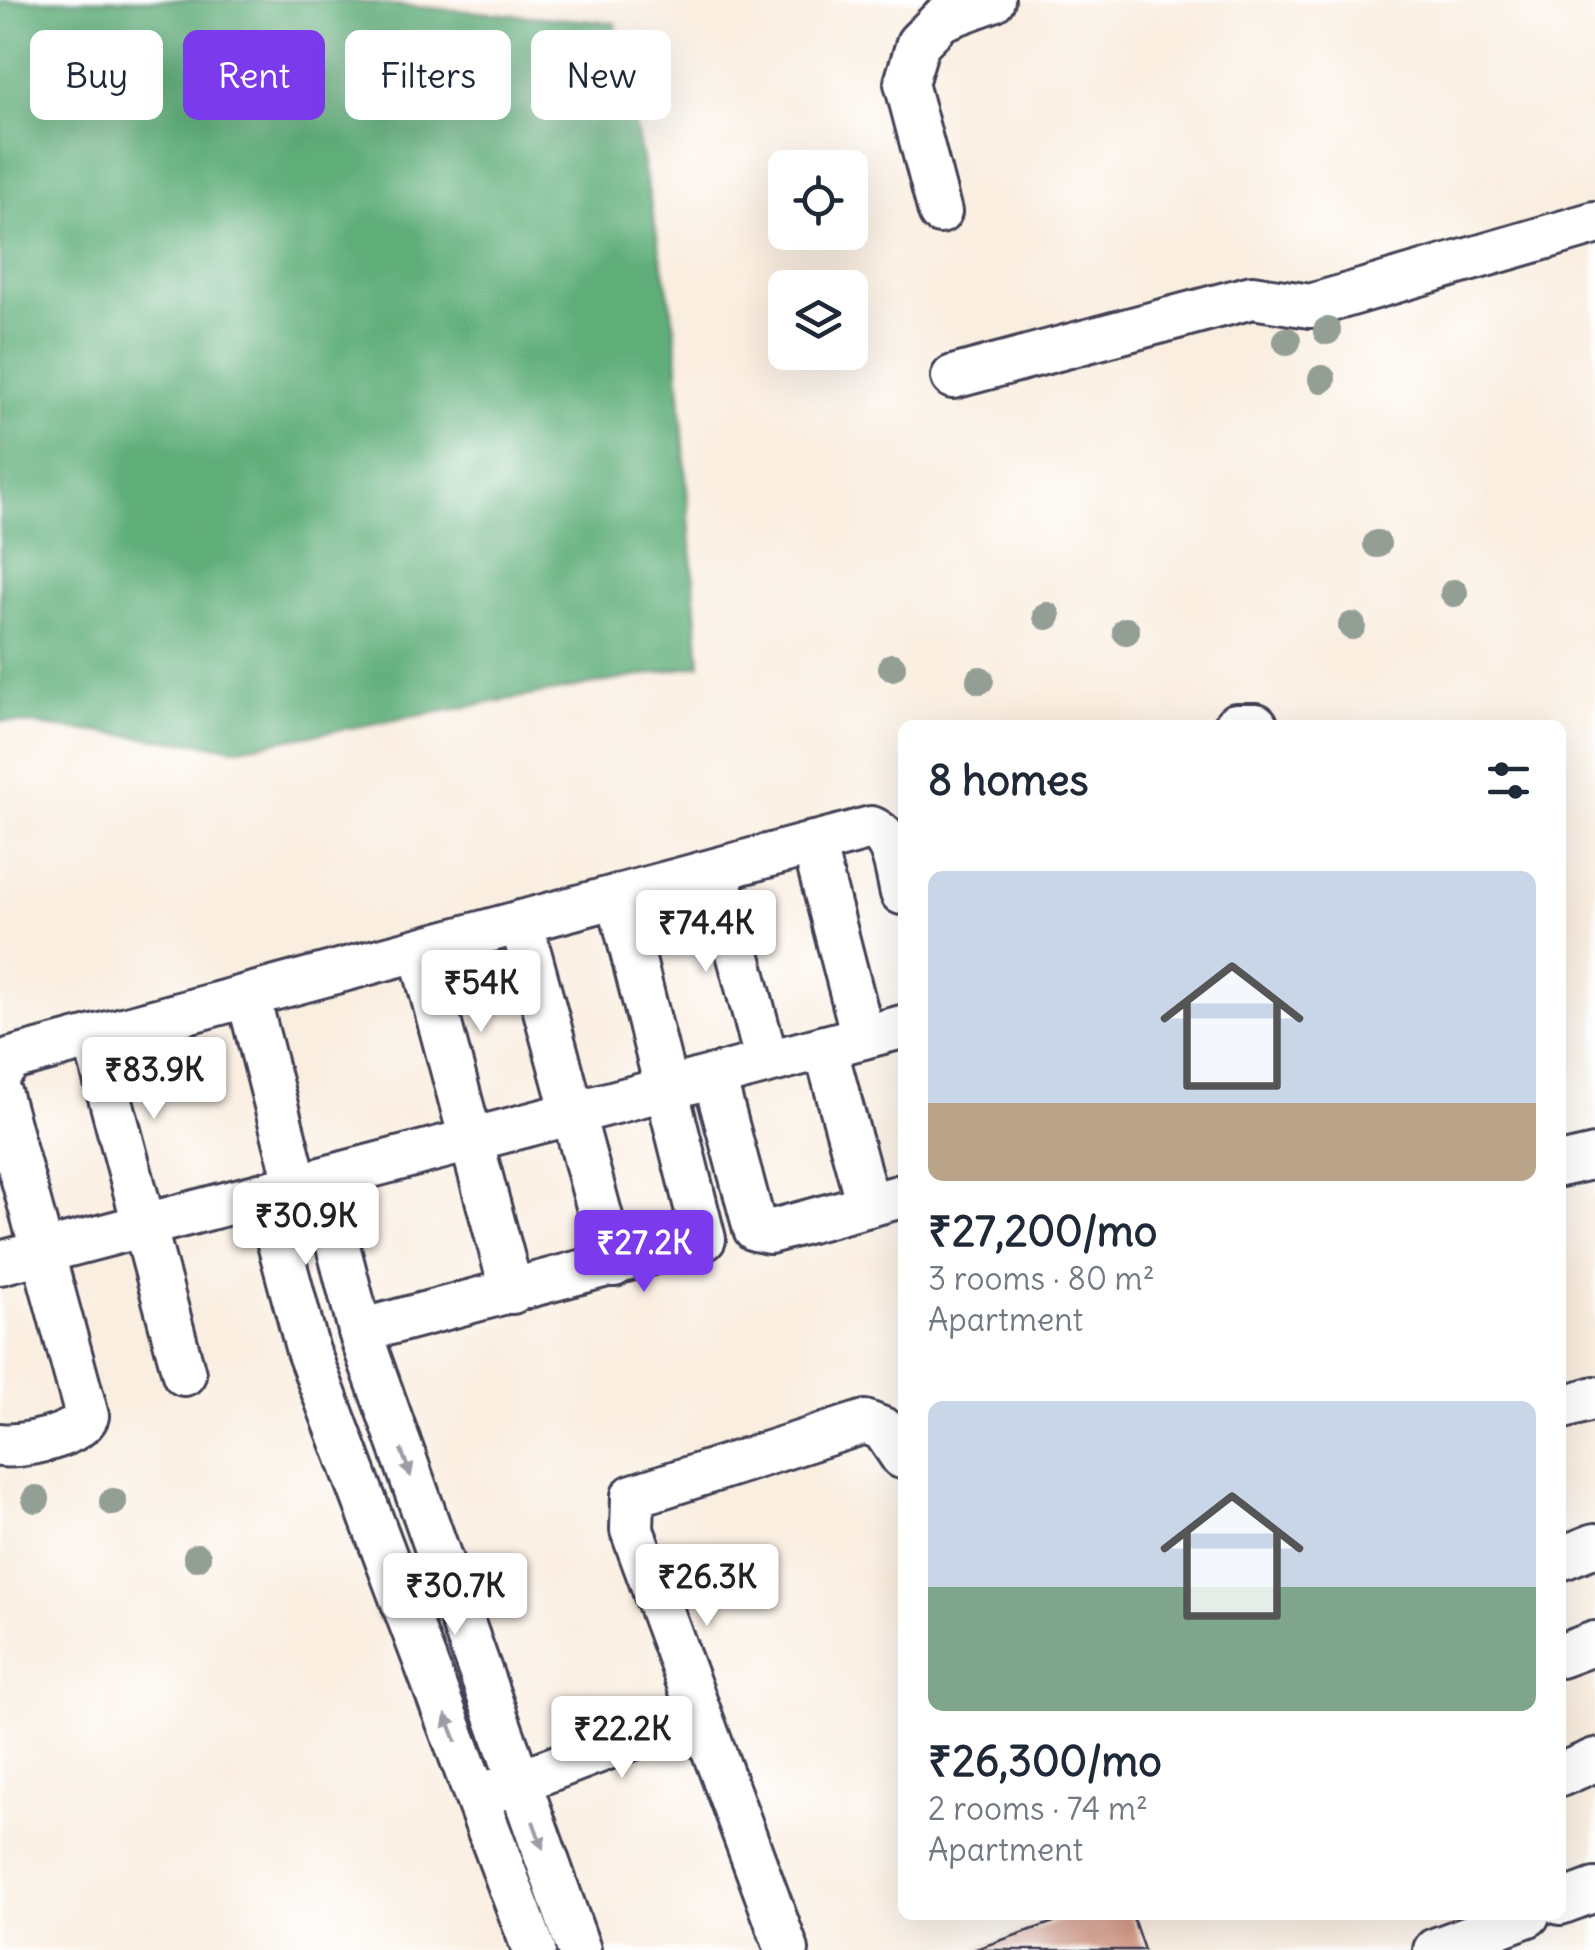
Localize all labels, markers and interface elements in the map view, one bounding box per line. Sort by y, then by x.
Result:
chip: Buy [30,30,163,120]
chip: Rent [183,30,325,120]
chip: Filters [345,30,511,120]
chip: New [531,30,671,120]
map controls [768,150,868,370]
button: locate [768,150,868,250]
button: layers [768,270,868,370]
icon: filters [1481,753,1536,808]
text: 8 homes [928,754,1089,806]
pin: ₹74.4K [625,890,787,975]
text: ₹74.4K [658,902,754,943]
icon: home [1142,936,1322,1116]
pin: ₹54K [422,950,540,1035]
text: ₹54K [444,962,518,1003]
pin: ₹83.9K [73,1037,235,1122]
text: ₹83.9K [104,1049,204,1090]
pin: ₹30.9K [225,1183,387,1268]
text: ₹30.9K [255,1195,357,1236]
text: ₹27,200/mo [928,1205,1157,1257]
pin: ₹27.2K [563,1210,725,1295]
text: ₹27.2K [596,1222,692,1263]
text: 3 rooms · 80 m² [928,1258,1155,1299]
text: Apartment [928,1299,1083,1340]
one-way arrow [399,1448,414,1478]
icon: home [1142,1466,1322,1646]
pin: ₹26.3K [626,1544,788,1629]
pin: ₹30.7K [374,1553,536,1638]
text: ₹26.3K [658,1556,756,1597]
text: ₹30.7K [405,1565,505,1606]
pin: ₹22.2K [541,1696,703,1781]
text: ₹22.2K [573,1708,671,1749]
one-way arrow [443,1712,458,1742]
text: ₹26,300/mo [928,1735,1162,1787]
text: 2 rooms · 74 m² [928,1788,1148,1829]
one-way arrow [531,1821,546,1851]
text: Apartment [928,1829,1083,1870]

